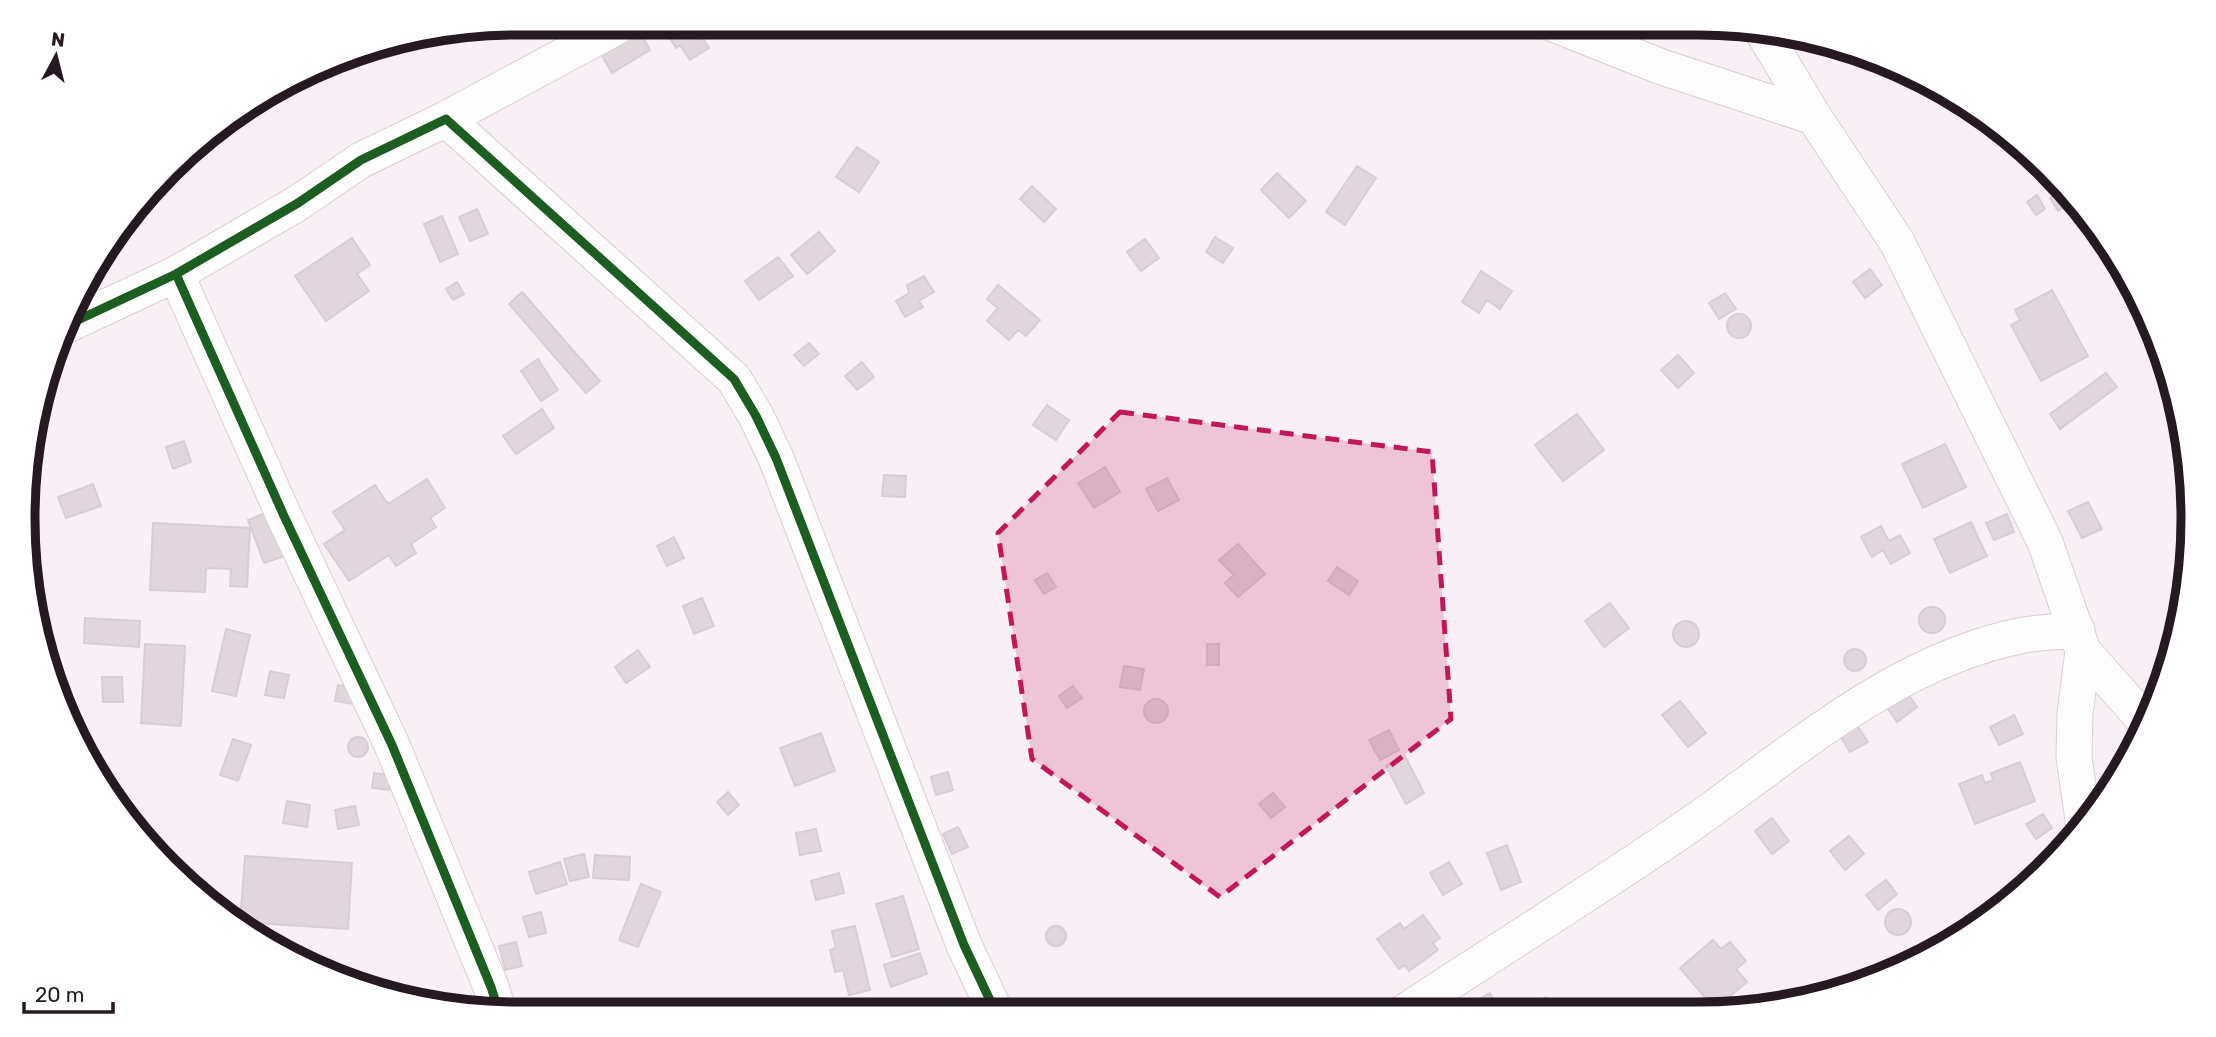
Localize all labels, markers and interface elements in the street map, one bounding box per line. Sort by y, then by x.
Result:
north arrow [21,21,91,91]
text: N [50,27,66,52]
scale bar [24,970,114,1014]
text: 20 m [35,982,84,1007]

